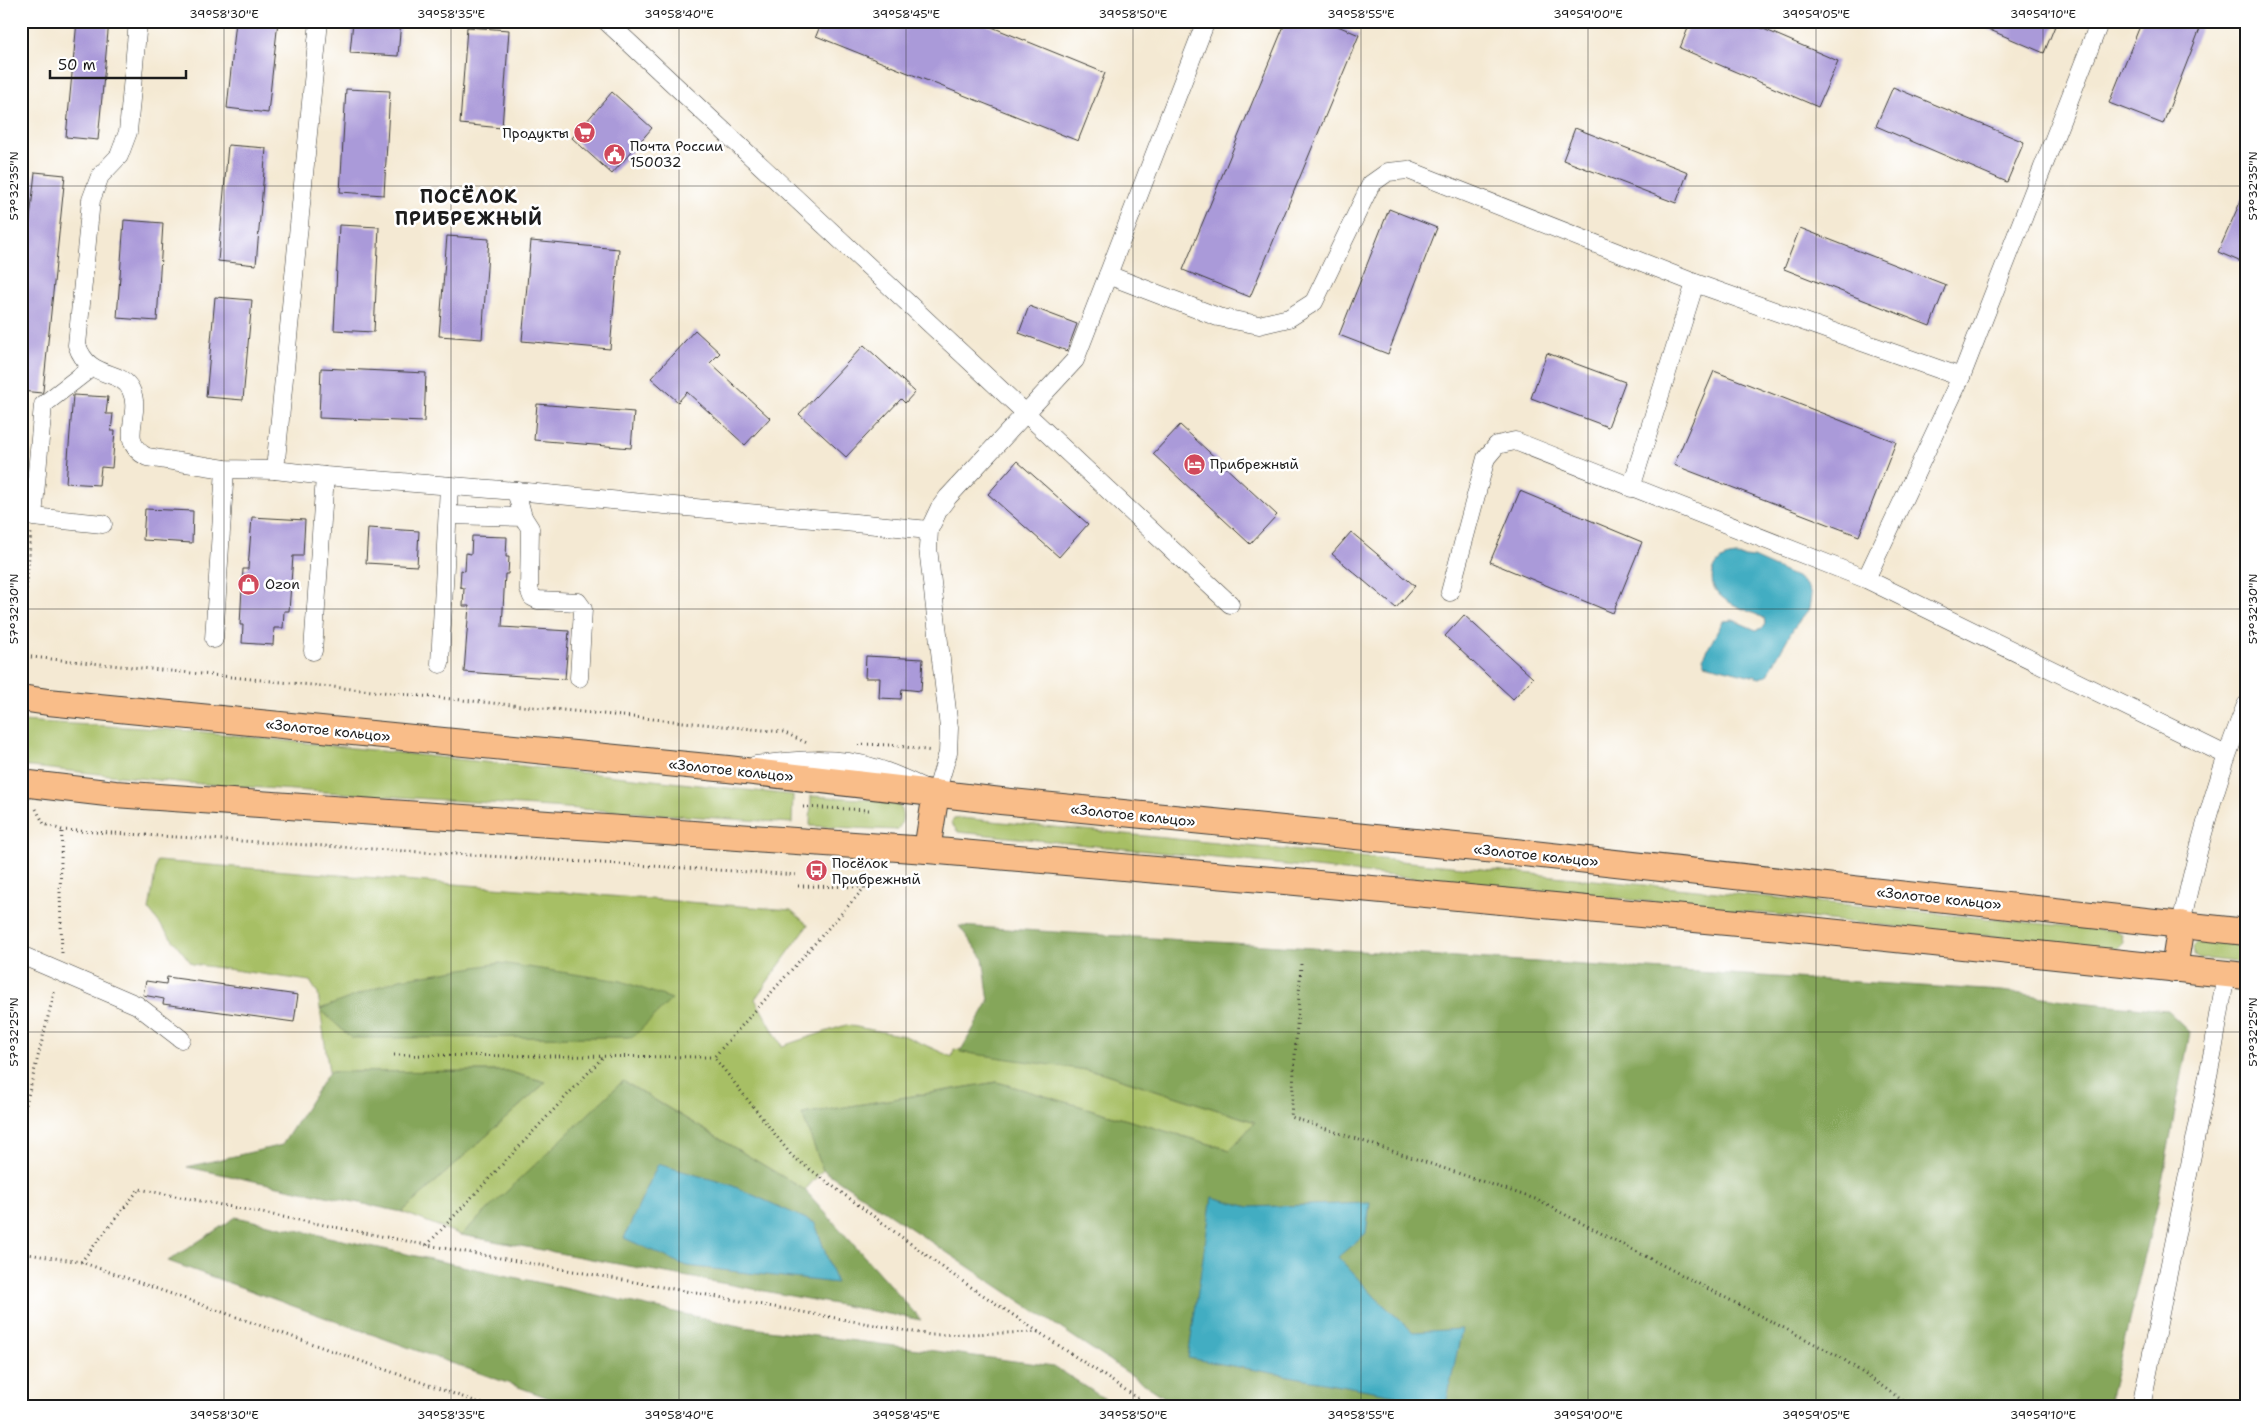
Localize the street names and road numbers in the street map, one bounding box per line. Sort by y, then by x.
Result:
street label: «Золотое кольцо» [265,714,391,746]
street label: «Золотое кольцо» [668,754,794,786]
street label: «Золотое кольцо» [1070,799,1196,831]
street label: «Золотое кольцо» [1473,839,1599,871]
street label: «Золотое кольцо» [1876,882,2002,914]

